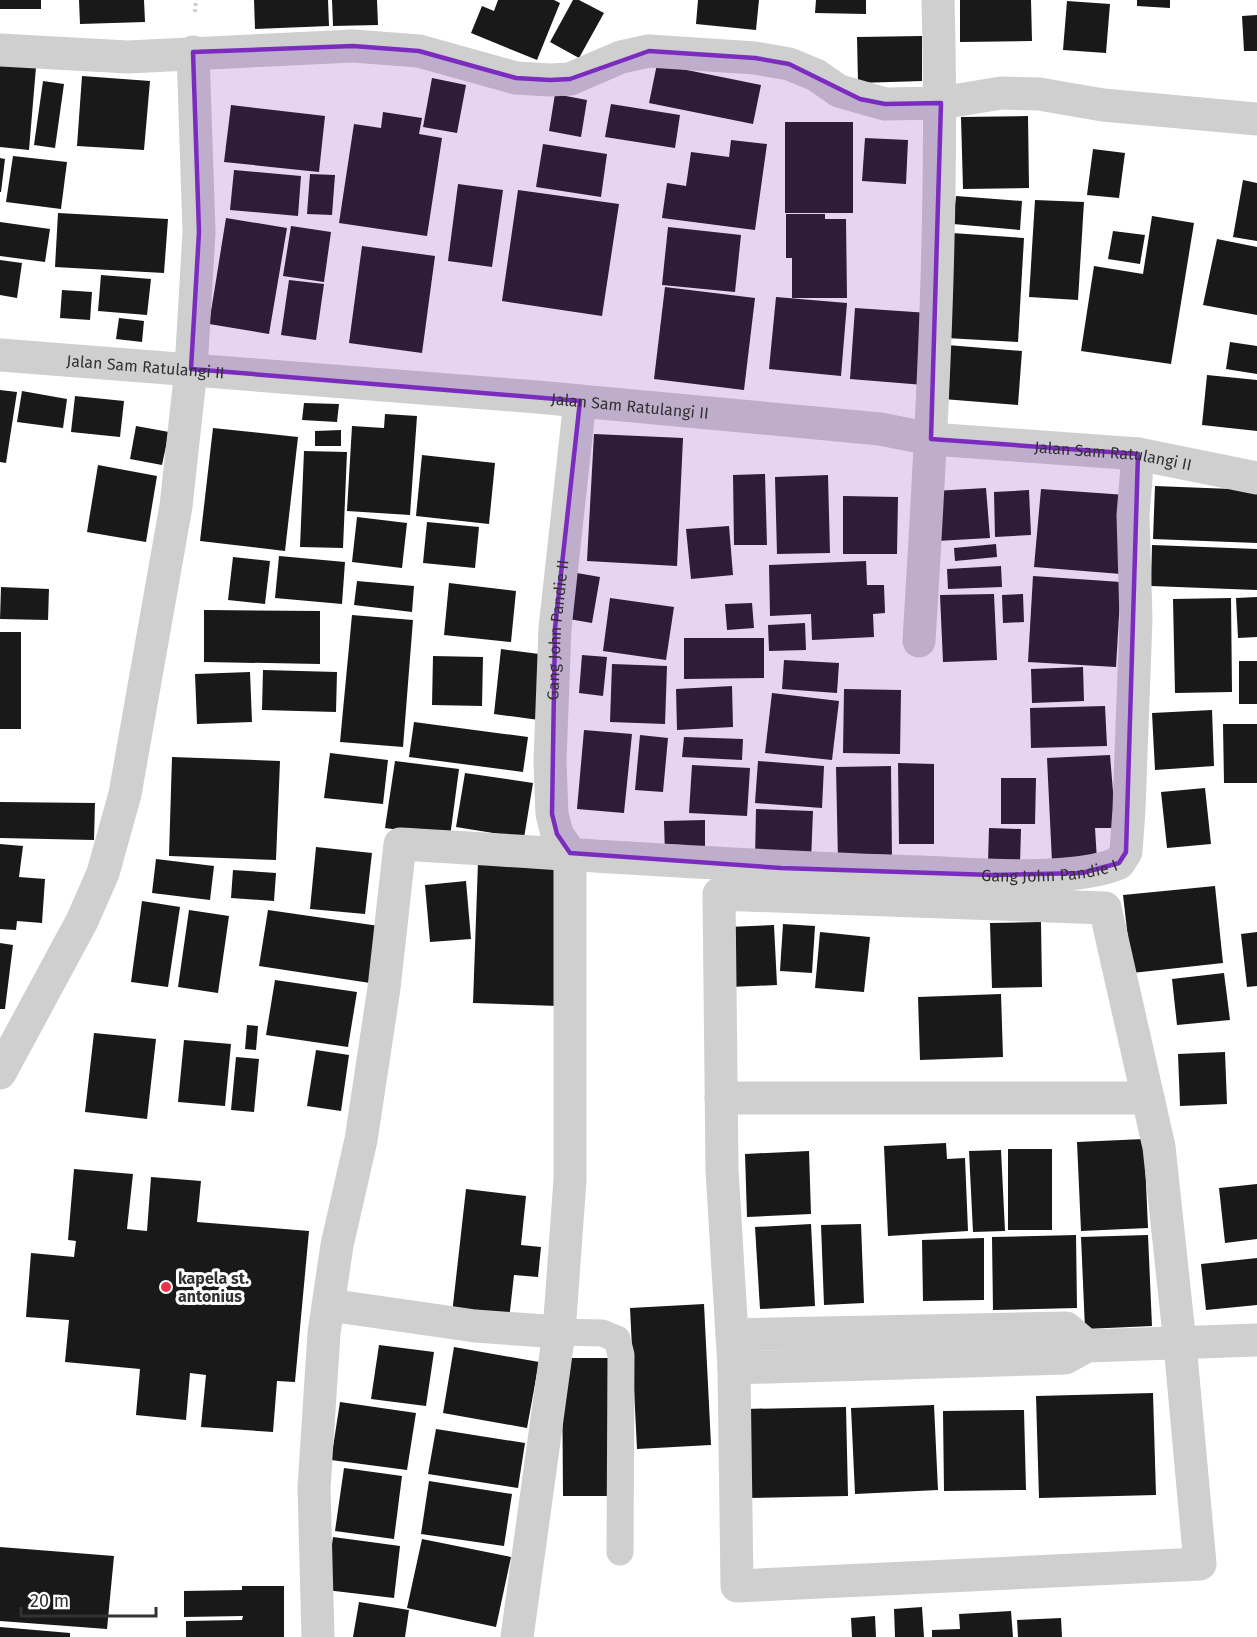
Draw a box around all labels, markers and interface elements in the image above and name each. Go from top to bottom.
street label: Jalan Sam Ratulangi II [66,351,225,383]
street label: Jalan Sam Ratulangi II [550,389,710,423]
street label: Jalan Sam Ratulangi II [1034,438,1193,475]
street label: Gang John Pandie II [543,559,572,701]
street label: Gang John Pandie I [981,856,1120,886]
place label: kapela st. antonius [178,1269,249,1306]
marker: kapela st. antonius [159,1280,173,1294]
scale bar [21,1580,156,1618]
text: 20 m [30,1590,69,1612]

